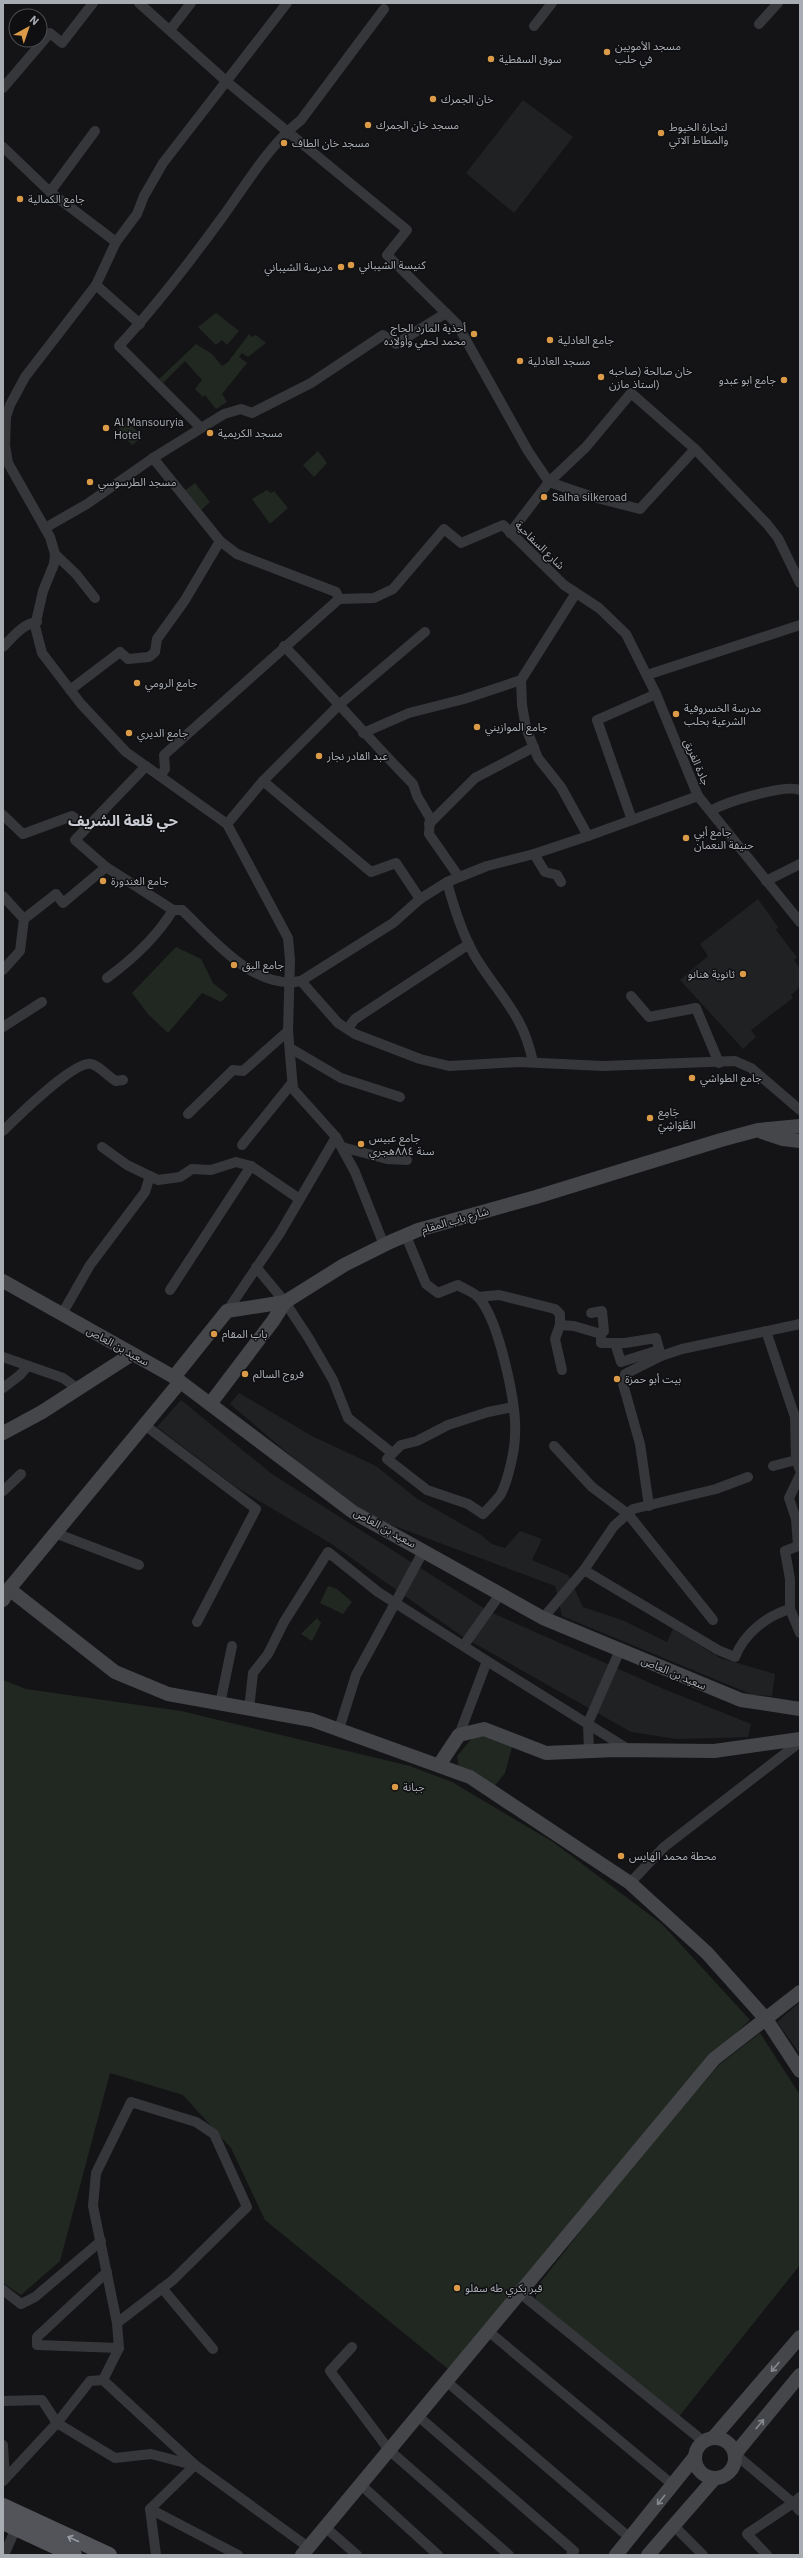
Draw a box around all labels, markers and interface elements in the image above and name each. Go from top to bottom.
north arrow [8,8,48,48]
text: N [27,12,42,28]
place label: مسجد الأمويين في حلب [615,39,681,69]
marker: مسجد الأمويين في حلب [602,47,612,57]
place label: سوق السقطية [499,52,562,66]
marker: سوق السقطية [486,54,496,64]
place label: خان الجمرك [441,92,494,106]
marker: خان الجمرك [428,94,438,104]
place label: مسجد خان الجمرك [376,118,459,132]
marker: مسجد خان الجمرك [363,120,373,130]
place label: لتجارة الخيوط والمطاط آلاتي [669,120,728,150]
marker: لتجارة الخيوط والمطاط آلاتي [656,128,666,138]
place label: مسجد خان الطاف [292,136,370,150]
marker: مسجد خان الطاف [279,138,289,148]
place label: جامع الكمالية [28,192,85,207]
marker: جامع الكمالية [15,194,25,204]
place label: كنيسة الشيباني [359,258,426,275]
place label: مدرسة الشيباني [264,260,333,277]
marker: كنيسة الشيباني [346,260,356,270]
marker: مدرسة الشيباني [336,262,346,272]
place label: أحذية المارد الحاج محمد لحفي وأولاده [384,321,466,351]
marker: أحذية المارد الحاج محمد لحفي وأولاده [469,329,479,339]
place label: جامع العادلية [558,333,614,348]
marker: جامع العادلية [545,335,555,345]
place label: مسجد العادلية [528,354,591,368]
marker: مسجد العادلية [515,356,525,366]
place label: خان صالحة (صاحبه استاذ مازن) [609,364,693,391]
marker: خان صالحة (صاحبه استاذ مازن) [596,372,606,382]
place label: جامع ابو عبدو [719,373,777,388]
marker: جامع ابو عبدو [779,375,789,385]
place label: Al Mansouryia Hotel [114,415,184,442]
marker: Al Mansouryia Hotel [101,423,111,433]
place label: مسجد الكريمية [218,426,283,440]
marker: مسجد الكريمية [205,428,215,438]
place label: مسجد الطرسوسي [98,475,177,492]
marker: مسجد الطرسوسي [85,477,95,487]
place label: Salha silkeroad [552,490,627,504]
marker: Salha silkeroad [539,492,549,502]
street label: شارع السفاحية [512,518,568,573]
place label: جامع الرومي [145,676,198,693]
marker: جامع الرومي [132,678,142,688]
place label: مدرسة الخسروفية الشرعية بحلب [684,701,762,728]
marker: مدرسة الخسروفية الشرعية بحلب [671,709,681,719]
place label: جامع الموازيني [485,720,548,737]
marker: جامع الموازيني [472,722,482,732]
place label: جامع الديري [137,726,189,743]
marker: جامع الديري [124,728,134,738]
street label: جادة الفريق [681,737,713,788]
place label: عبد القادر نجار [326,749,388,763]
marker: عبد القادر نجار [314,751,324,761]
district label: حي قلعة الشريف [68,811,179,832]
place label: جامع أبي حنيفة النعمان [694,825,754,852]
marker: جامع أبي حنيفة النعمان [681,833,691,843]
place label: جامع الغندورة [111,874,169,889]
marker: جامع الغندورة [98,876,108,886]
place label: جامع البق [242,958,285,973]
marker: جامع البق [229,960,239,970]
place label: ثانوية هنانو [688,967,735,981]
marker: ثانوية هنانو [738,969,748,979]
place label: جامع الطواشي [700,1071,762,1088]
marker: جامع الطواشي [687,1073,697,1083]
place label: جَامِع الطَّوَاشِيّ [658,1105,696,1135]
marker: جَامِع الطَّوَاشِيّ [645,1113,655,1123]
place label: جامع عبيس سنة ٨٨٤هجري [369,1131,435,1161]
marker: جامع عبيس سنة ٨٨٤هجري [356,1139,366,1149]
street label: شارع باب المقام [420,1204,491,1237]
street label: سعيد بن العاص [84,1323,152,1369]
place label: باب المقام [222,1327,268,1342]
marker: باب المقام [209,1329,219,1339]
place label: فروج السالم [253,1367,304,1383]
marker: فروج السالم [240,1369,250,1379]
place label: بيت أبو حمزة [625,1372,681,1386]
marker: بيت أبو حمزة [612,1374,622,1384]
street label: سعيد بن العاص [351,1505,419,1551]
street label: سعيد بن العاص [639,1653,709,1693]
place label: جبانة [403,1780,425,1794]
marker: جبانة [390,1782,400,1792]
place label: محطة محمد الهايس [629,1849,717,1863]
marker: محطة محمد الهايس [616,1851,626,1861]
place label: قبر بكري طه سفلو [465,2281,543,2298]
marker: قبر بكري طه سفلو [452,2283,462,2293]
one-way arrow [770,2362,780,2372]
one-way arrow [755,2419,764,2430]
one-way arrow [657,2494,666,2505]
one-way arrow [68,2535,80,2542]

